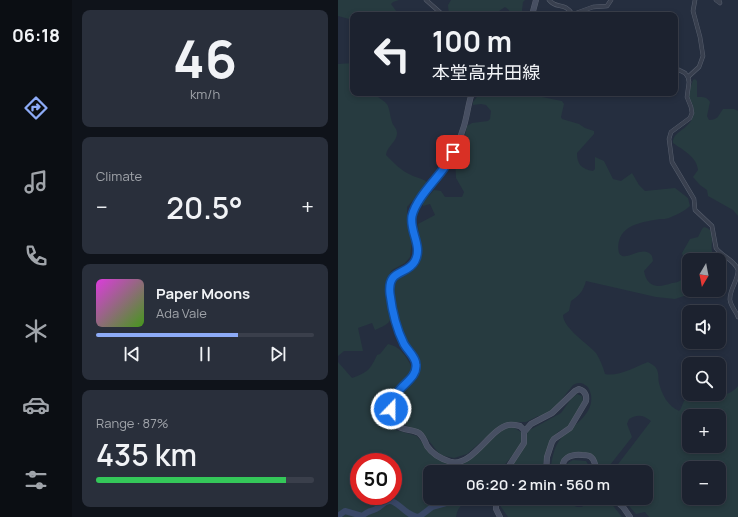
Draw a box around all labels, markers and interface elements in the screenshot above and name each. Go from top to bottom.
text: 100 m [432,22,512,60]
text: 06:18 [12,23,60,47]
text: 46 [173,23,237,94]
icon: left [366,28,418,80]
text: 本堂高井田線 [432,60,540,84]
text: km/h [190,85,220,103]
icon: directions [22,94,50,122]
pin [436,135,470,169]
icon: arrive [442,141,464,163]
text: Climate [96,167,142,185]
icon: music [22,168,50,196]
text: 20.5° [166,187,243,228]
text: − [96,192,108,222]
text: + [301,192,314,222]
icon: phone [22,242,50,270]
north arrow [682,253,726,297]
map controls [682,253,726,505]
text: Paper Moons [156,283,250,304]
text: Ada Vale [156,304,207,322]
button: sound [682,305,726,349]
icon: climate [22,317,50,345]
icon: previous [121,343,143,365]
icon: pause [194,343,216,365]
icon: next [267,343,289,365]
button: search [682,357,726,401]
position arrow [370,388,412,430]
icon: car [22,391,50,419]
button: + [682,409,726,453]
text: Range · 87% [96,414,168,432]
text: 435 km [96,434,197,475]
speed limit sign: 50 [350,453,402,505]
button: − [682,461,726,505]
icon: filters [22,466,50,494]
text: 06:20 · 2 min · 560 m [466,474,610,495]

